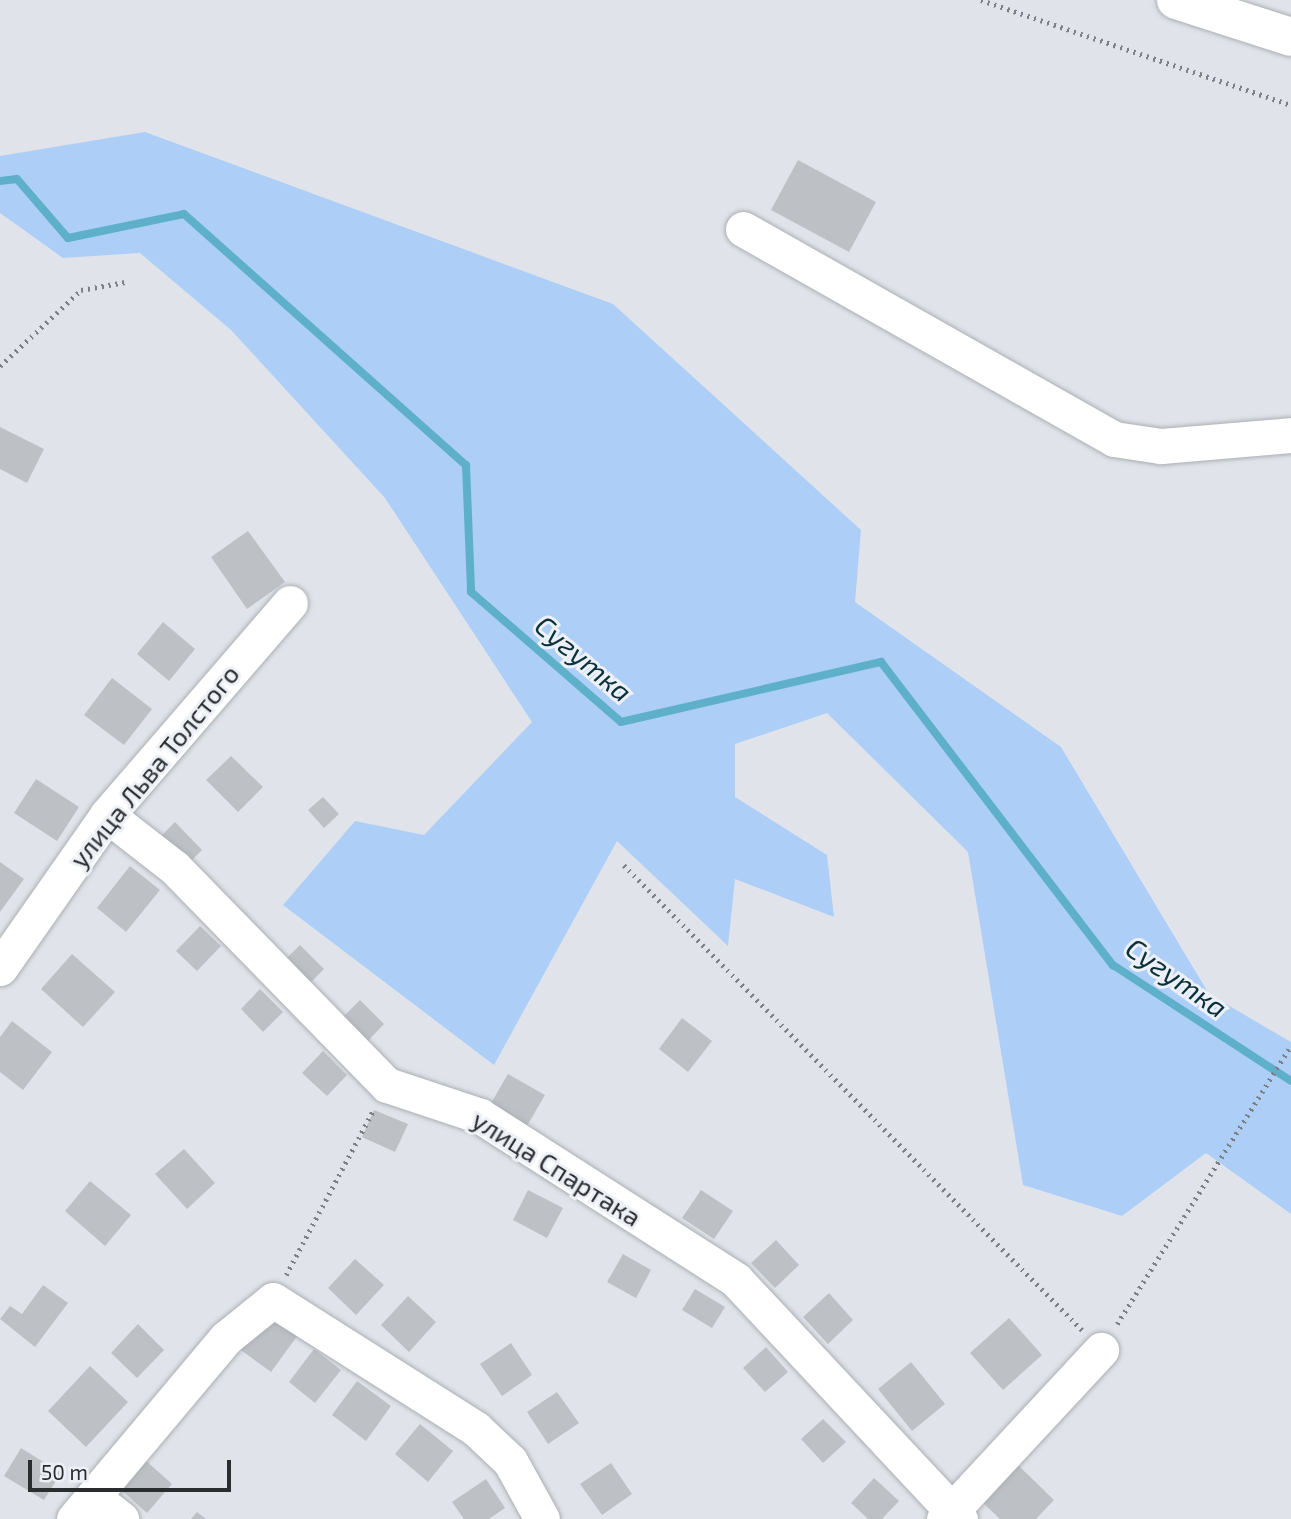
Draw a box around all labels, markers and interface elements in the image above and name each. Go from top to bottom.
water label: Сугутка [529,608,639,708]
street label: улица Льва Толстого [63,658,245,874]
water label: Сугутка [1120,930,1234,1024]
street label: улица Спартака [467,1104,647,1232]
scale bar [32,1446,234,1490]
text: 50 m [41,1459,88,1484]

